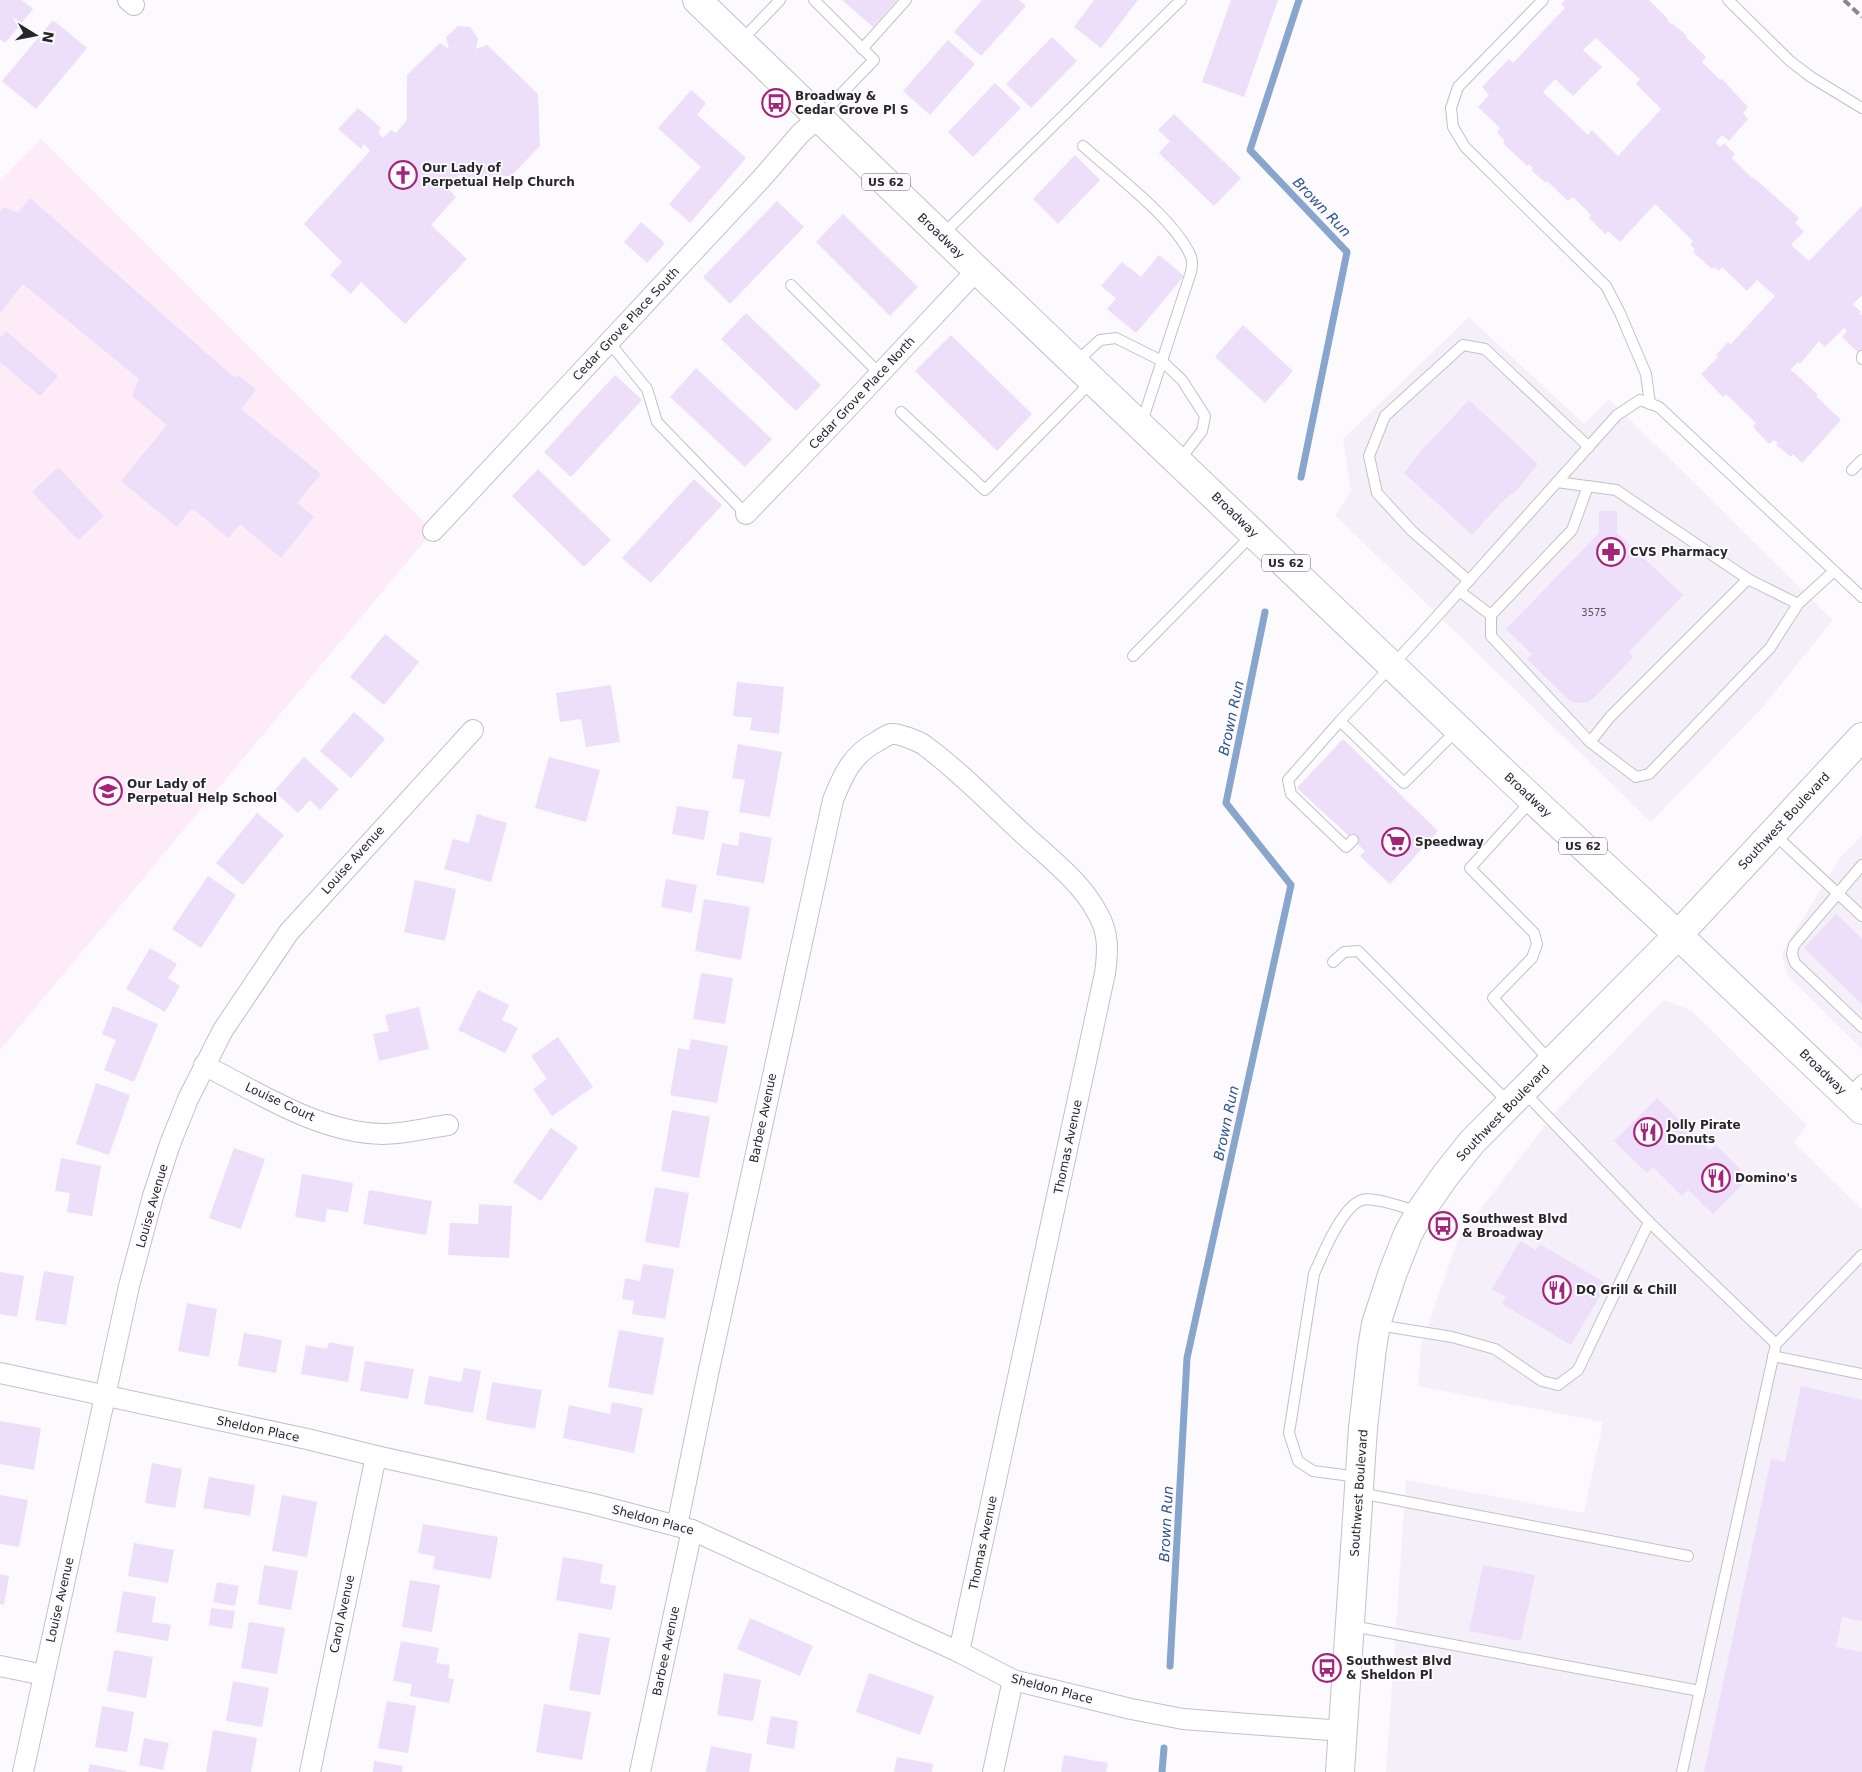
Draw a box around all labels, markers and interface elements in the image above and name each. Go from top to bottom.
north arrow [10,10,60,60]
text: N [39,30,57,44]
bus stop icon: Broadway & Cedar Grove Pl S [761,88,791,118]
place label: Broadway & Cedar Grove Pl S [795,89,909,117]
church icon: Our Lady of Perpetual Help Church [388,160,418,190]
place label: Our Lady of Perpetual Help Church [422,161,575,189]
road number: US 62 [862,173,910,190]
water label: Brown Run [1290,174,1354,240]
street label: Broadway [915,210,967,262]
street label: Cedar Grove Place South [570,264,682,384]
street label: Cedar Grove Place North [806,334,918,452]
street label: Broadway [1209,489,1261,541]
pharmacy icon: CVS Pharmacy [1596,537,1626,567]
place label: CVS Pharmacy [1630,545,1728,559]
road number: US 62 [1262,554,1310,572]
house number: 3575 [1581,607,1607,618]
water label: Brown Run [1215,679,1247,757]
street label: Broadway [1501,770,1555,820]
street label: Southwest Boulevard [1735,770,1833,872]
school or university icon: Our Lady of Perpetual Help School [93,776,123,806]
place label: Our Lady of Perpetual Help School [127,777,277,805]
street label: Louise Avenue [319,823,387,897]
supermarket icon: Speedway [1381,827,1411,857]
place label: Speedway [1415,835,1484,849]
road number: US 62 [1559,838,1607,854]
street label: Broadway [1797,1046,1849,1098]
street label: Southwest Boulevard [1454,1062,1552,1164]
street label: Barbee Avenue [747,1072,779,1164]
street label: Louise Court [243,1080,317,1124]
water label: Brown Run [1210,1084,1242,1162]
street label: Thomas Avenue [1051,1099,1085,1196]
restaurant icon: Jolly Pirate Donuts [1633,1117,1663,1147]
place label: Jolly Pirate Donuts [1666,1118,1741,1146]
street label: Louise Avenue [133,1162,171,1250]
restaurant icon: Domino's [1701,1163,1731,1193]
place label: Domino's [1735,1171,1797,1185]
bus stop icon: Southwest Blvd & Broadway [1428,1211,1458,1241]
place label: Southwest Blvd & Broadway [1462,1212,1568,1240]
restaurant icon: DQ Grill & Chill [1542,1275,1572,1305]
place label: DQ Grill & Chill [1576,1283,1677,1297]
street label: Sheldon Place [215,1413,301,1445]
street label: Southwest Boulevard [1348,1429,1370,1557]
water label: Brown Run [1156,1486,1176,1562]
street label: Thomas Avenue [966,1495,1000,1592]
street label: Sheldon Place [611,1502,695,1538]
street label: Louise Avenue [43,1556,77,1644]
street label: Carol Avenue [327,1574,357,1654]
street label: Barbee Avenue [650,1605,682,1697]
bus stop icon: Southwest Blvd & Sheldon Pl [1312,1653,1342,1683]
place label: Southwest Blvd & Sheldon Pl [1346,1654,1452,1682]
street label: Sheldon Place [1010,1671,1094,1707]

